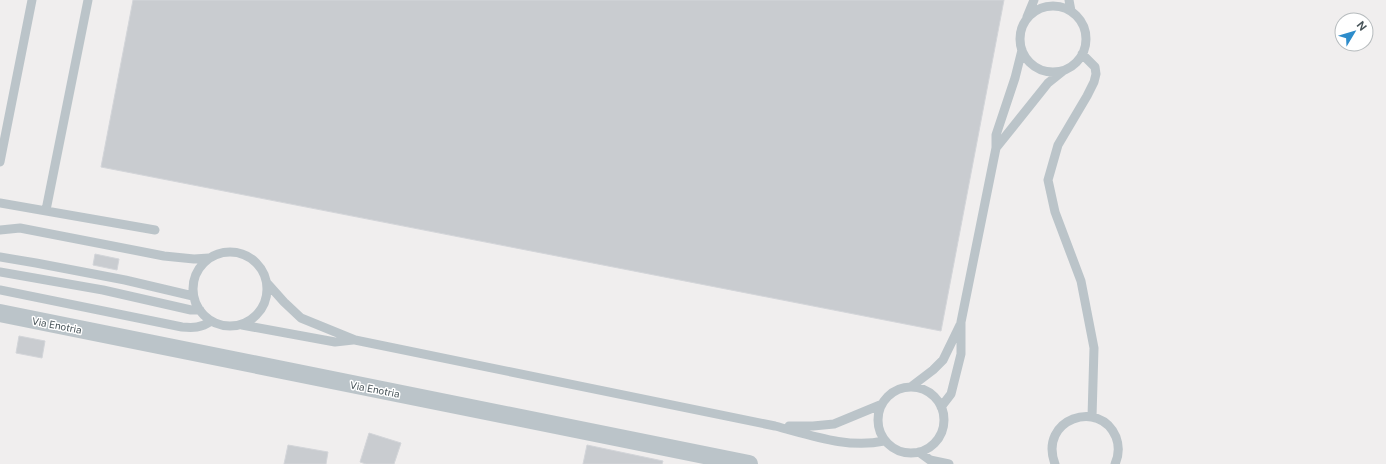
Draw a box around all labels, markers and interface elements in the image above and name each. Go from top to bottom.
north arrow [1334,12,1374,52]
text: N [1355,19,1369,33]
street label: Via Enotria [31,314,83,336]
street label: Via Enotria [349,378,401,400]

